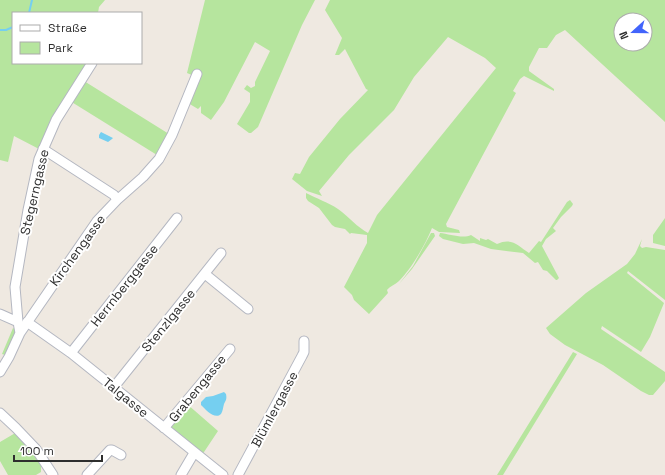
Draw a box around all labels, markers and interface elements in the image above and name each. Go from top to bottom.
legend [12,12,142,64]
north arrow [613,12,653,52]
text: Straße [48,20,87,36]
text: N [616,30,632,42]
text: Park [48,40,73,56]
street label: Stegerngasse [16,148,53,237]
street label: Kirchengasse [46,211,109,289]
street label: Herrnberggasse [87,241,162,330]
street label: Stenzlgasse [138,285,199,355]
street label: Grabengasse [165,351,230,426]
street label: Blümlergasse [247,368,302,450]
street label: Talgasse [99,374,152,421]
scale bar [14,437,102,463]
text: 100 m [20,443,54,459]

